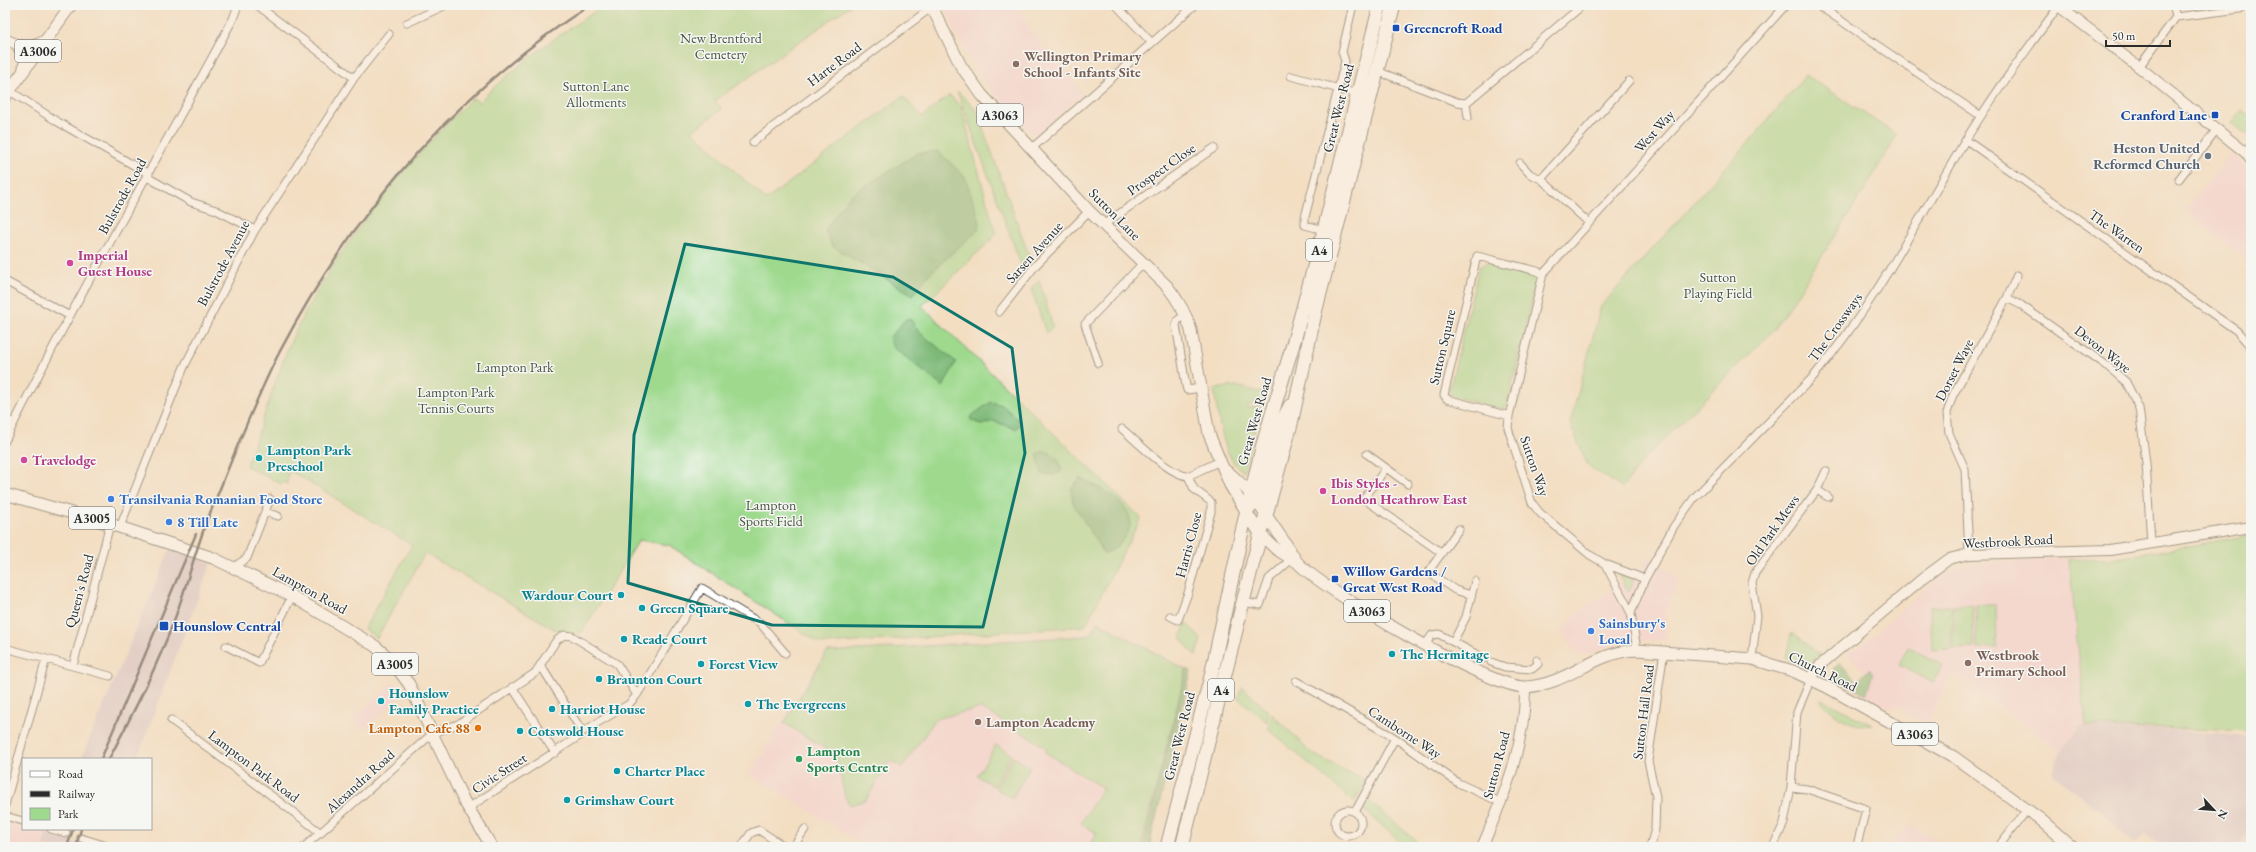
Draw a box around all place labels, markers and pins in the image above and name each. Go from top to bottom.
place label: Greencroft Road [1404,19,1503,37]
marker: Greencroft Road [1391,23,1401,33]
place label: Wellington Primary School - Infants Site [1024,47,1142,81]
marker: Wellington Primary School - Infants Site [1011,59,1021,69]
place label: Cranford Lane [2121,106,2207,124]
marker: Cranford Lane [2210,110,2220,120]
place label: Heston United Reformed Church [2093,139,2200,173]
marker: Heston United Reformed Church [2203,151,2213,161]
place label: Imperial Guest House [78,246,152,280]
marker: Imperial Guest House [65,258,75,268]
place label: Lampton Park Preschool [267,441,352,475]
place label: Travelodge [32,451,96,469]
marker: Lampton Park Preschool [254,453,264,463]
marker: Travelodge [19,455,29,465]
place label: Ibis Styles - London Heathrow East [1331,474,1468,508]
marker: Ibis Styles - London Heathrow East [1318,486,1328,496]
place label: Transilvania Romanian Food Store [119,490,322,508]
marker: Transilvania Romanian Food Store [106,494,116,504]
place label: 8 Till Late [177,513,238,531]
marker: 8 Till Late [164,517,174,527]
place label: Willow Gardens / Great West Road [1343,562,1447,596]
marker: Willow Gardens / Great West Road [1330,574,1340,584]
place label: Wardour Court [521,586,614,604]
marker: Wardour Court [616,590,626,600]
place label: Green Square [650,599,728,617]
marker: Green Square [637,603,647,613]
place label: Sainsbury's Local [1599,614,1665,648]
place label: Hounslow Central [173,617,281,635]
marker: Hounslow Central [158,620,170,632]
marker: Sainsbury's Local [1586,626,1596,636]
place label: Reade Court [632,630,708,648]
marker: Reade Court [619,634,629,644]
place label: The Hermitage [1400,645,1489,663]
place label: Westbrook Primary School [1976,646,2066,680]
marker: The Hermitage [1387,649,1397,659]
place label: Forest View [709,655,779,673]
marker: Westbrook Primary School [1963,658,1973,668]
marker: Forest View [696,659,706,669]
place label: Braunton Court [607,670,703,688]
marker: Braunton Court [594,674,604,684]
place label: Hounslow Family Practice [389,684,479,718]
place label: The Evergreens [756,695,846,713]
marker: Hounslow Family Practice [376,696,386,706]
marker: The Evergreens [743,699,753,709]
place label: Harriot House [560,700,646,718]
marker: Harriot House [547,704,557,714]
place label: Lampton Academy [986,713,1096,731]
marker: Lampton Academy [973,717,983,727]
place label: Lampton Cafe 88 [369,719,470,737]
place label: Cotswold House [528,722,624,740]
marker: Lampton Cafe 88 [473,723,483,733]
marker: Cotswold House [515,726,525,736]
place label: Lampton Sports Centre [807,742,888,776]
marker: Lampton Sports Centre [794,754,804,764]
place label: Charter Place [625,762,705,780]
marker: Charter Place [612,766,622,776]
place label: Grimshaw Court [575,791,675,809]
marker: Grimshaw Court [562,795,572,805]

